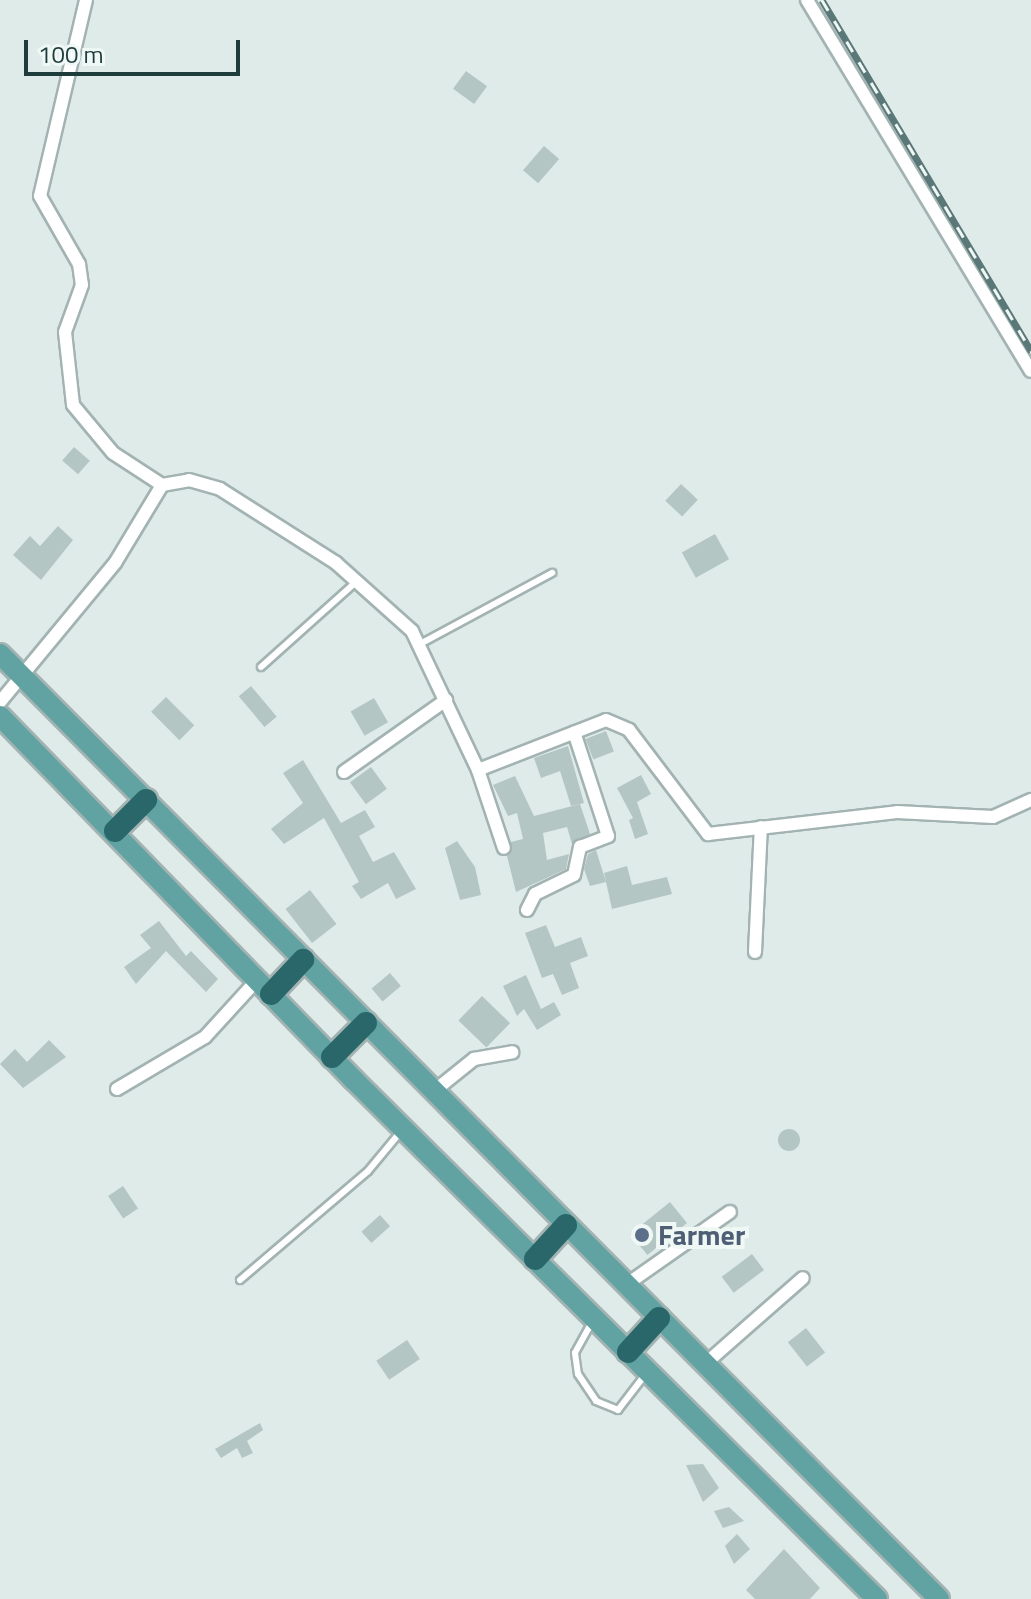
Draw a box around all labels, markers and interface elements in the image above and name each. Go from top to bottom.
scale bar [28,24,244,74]
text: 100 m [38,36,104,72]
place label: Farmer [658,1218,745,1252]
marker: Farmer [633,1226,651,1244]

